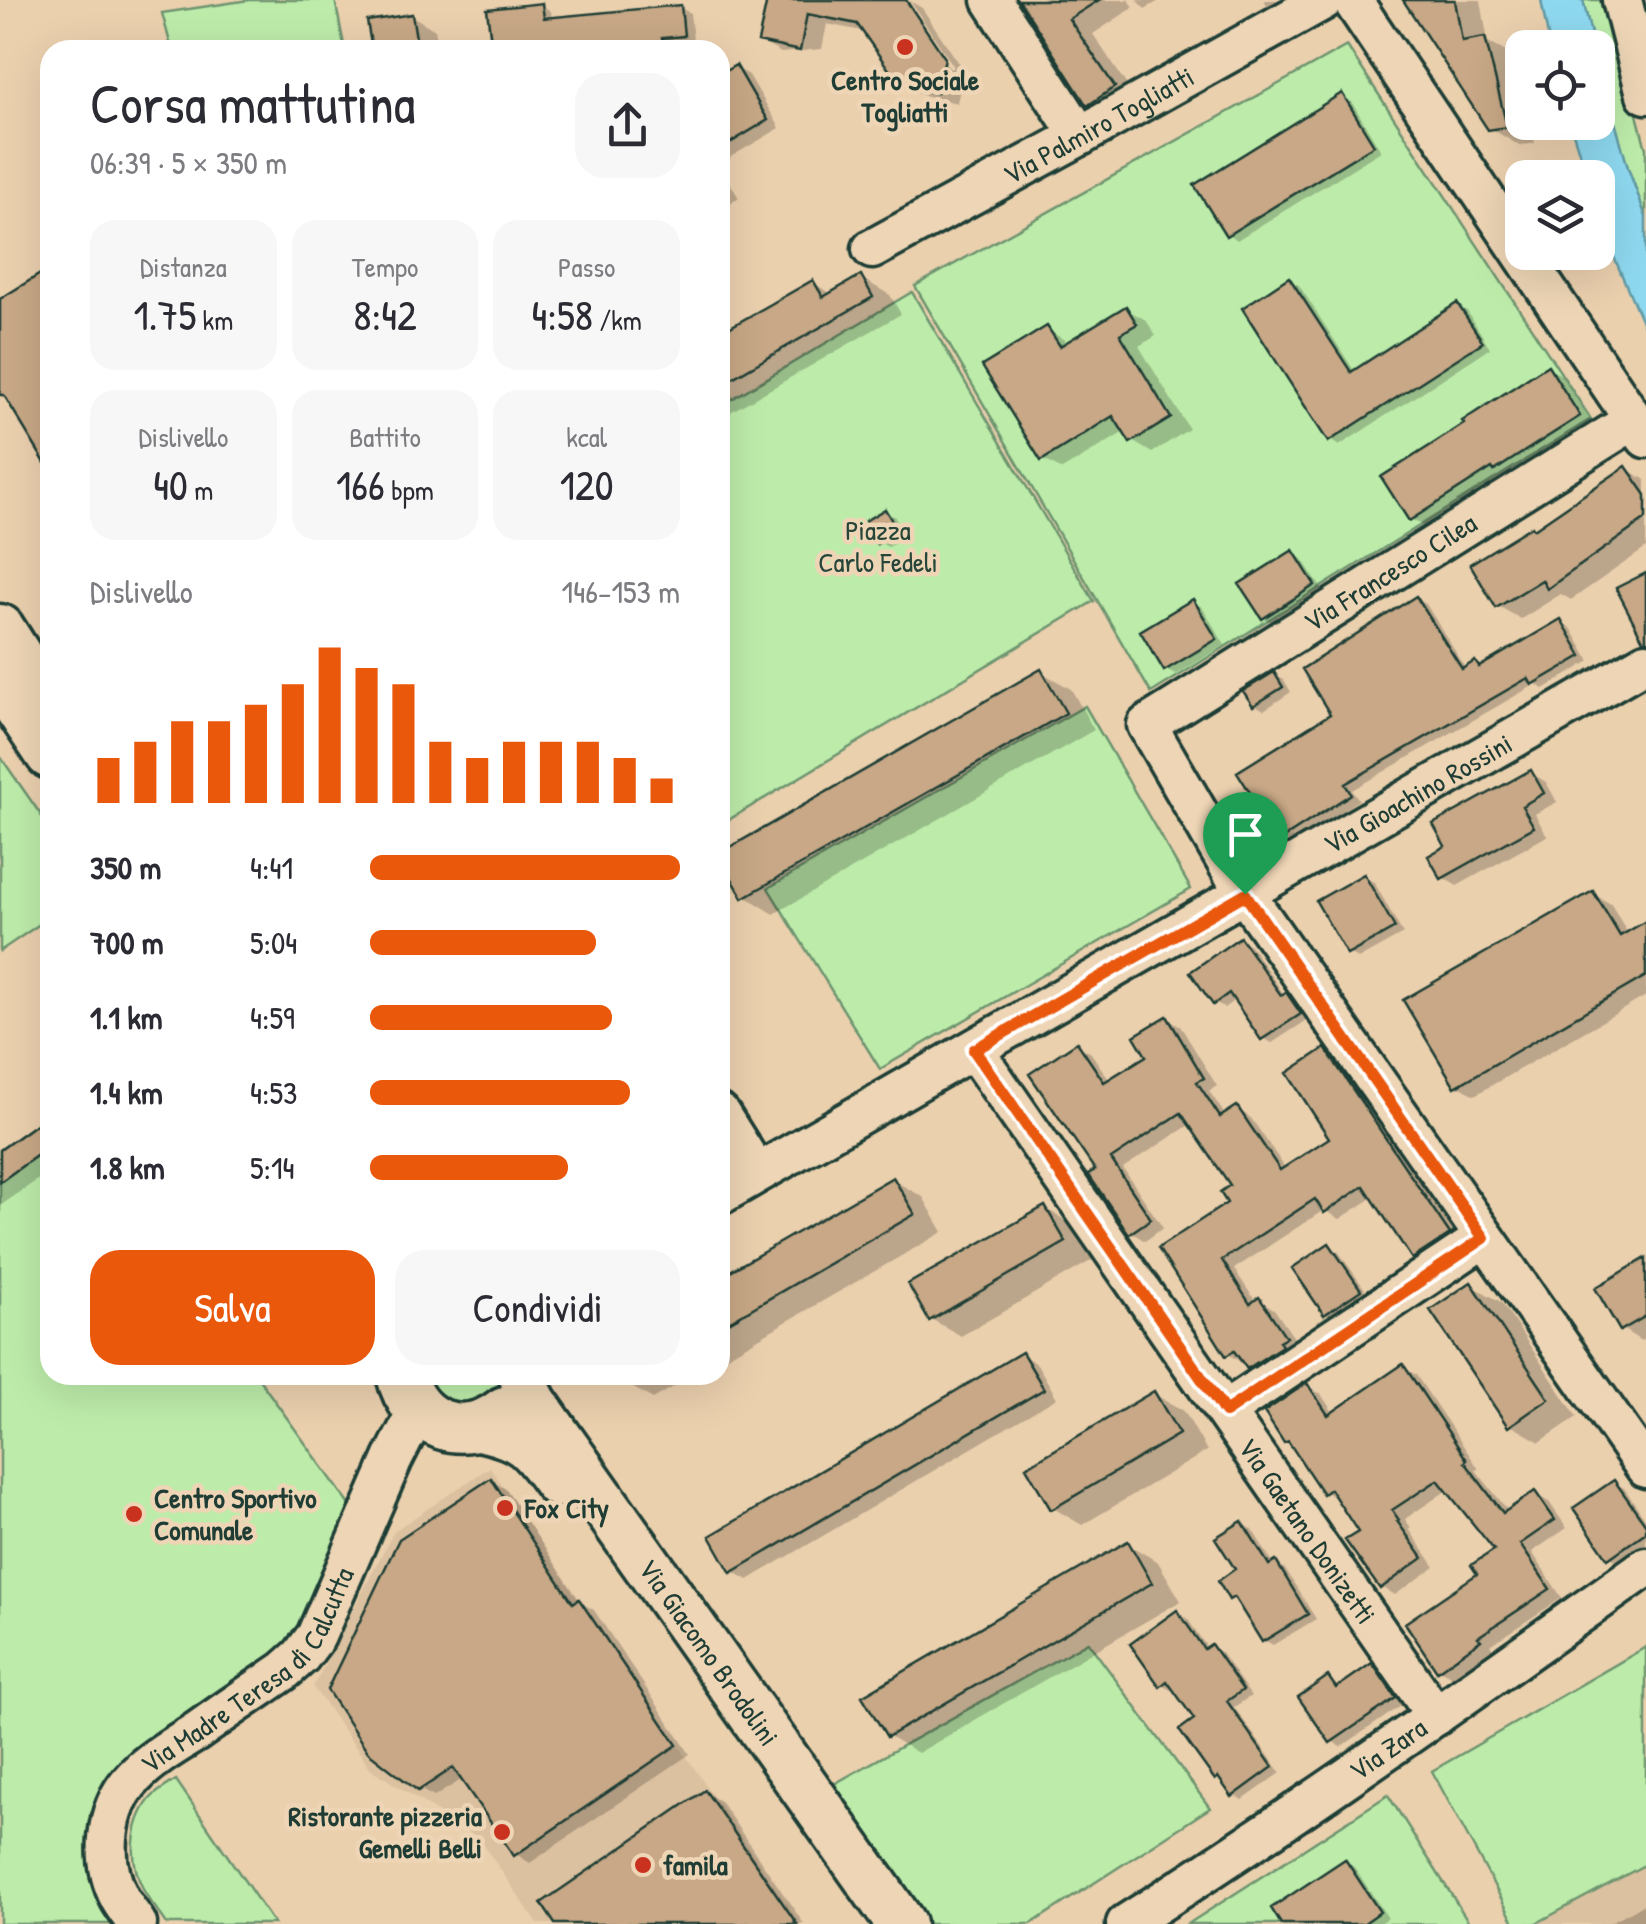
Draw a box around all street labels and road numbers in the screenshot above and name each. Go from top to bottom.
street label: Via Palmiro Togliatti [996,57,1201,193]
street label: Via Francesco Cilea [1296,504,1484,640]
street label: Via Gioachino Rossini [1317,724,1519,863]
street label: Via Gaetano Donizetti [1230,1430,1385,1631]
street label: Via Giacomo Brodolini [630,1551,788,1753]
street label: Via Madre Teresa di Calcutta [132,1561,363,1782]
street label: Via Zara [1342,1709,1434,1789]

